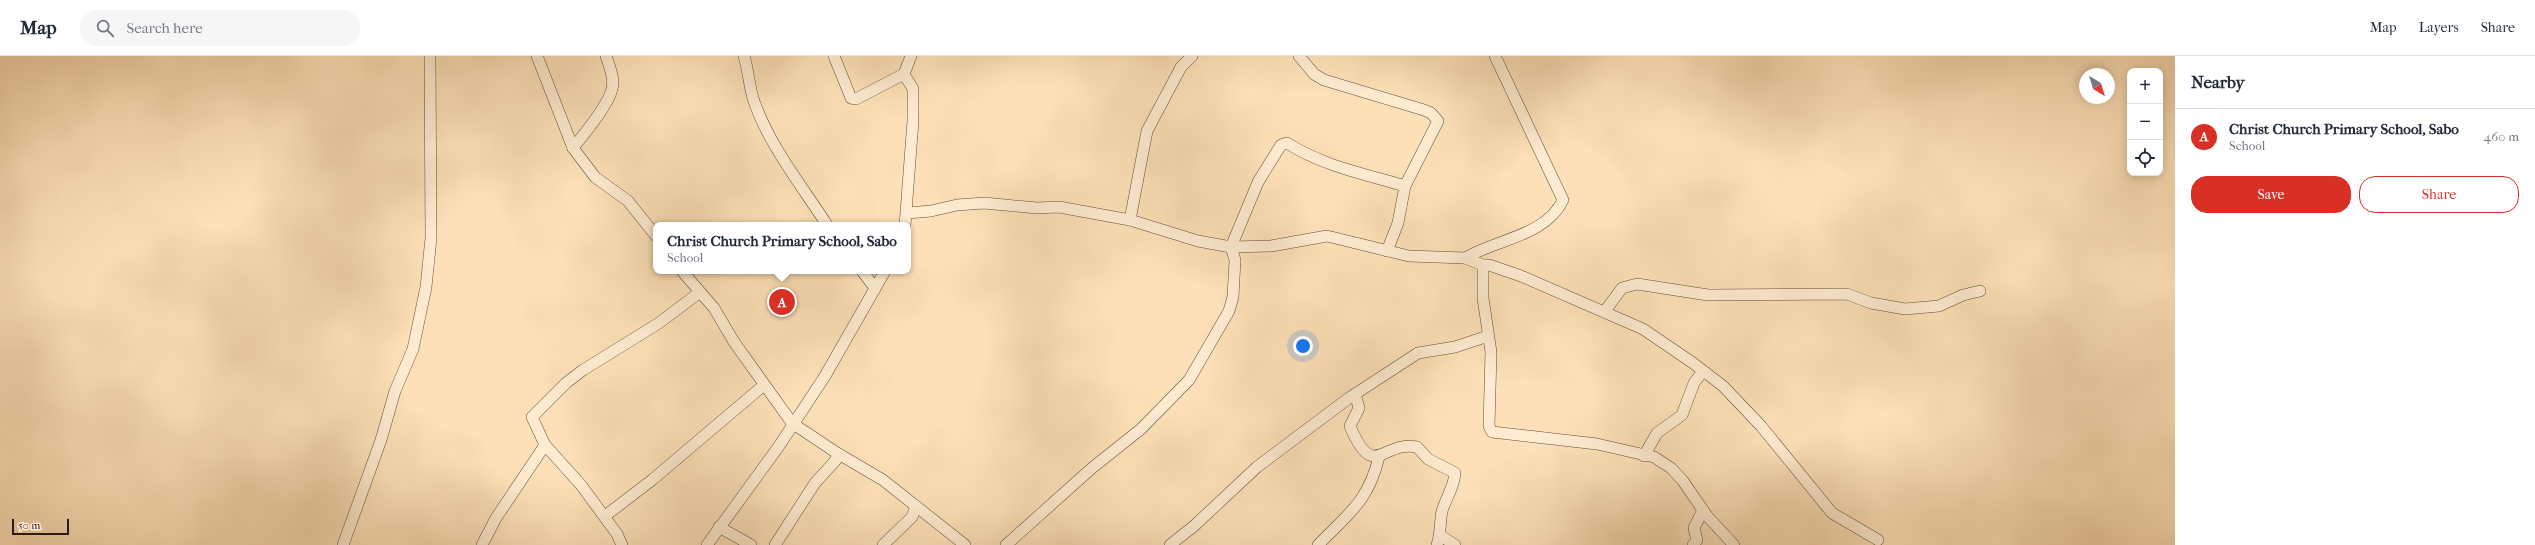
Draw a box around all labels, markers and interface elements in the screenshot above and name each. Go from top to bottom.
search box [80,10,360,46]
text: Map [20,17,56,39]
icon: search [94,17,116,39]
text: Search here [126,19,203,37]
text: Map [2370,19,2397,36]
text: Layers [2419,19,2459,36]
text: Share [2481,19,2515,36]
north arrow [2079,68,2115,104]
map controls [2127,68,2163,176]
button: + [2127,68,2163,104]
text: Nearby [2191,72,2245,92]
button: − [2127,104,2163,140]
text: Christ Church Primary School, Sabo [2229,120,2459,138]
text: A [2200,129,2208,144]
text: 460 m [2484,129,2519,144]
text: School [2229,138,2265,153]
button: locate [2127,140,2163,176]
button: Save [2191,176,2351,213]
button: Share [2359,176,2519,213]
popup [653,222,911,274]
text: Christ Church Primary School, Sabo [667,232,897,250]
text: School [667,250,703,265]
pin: A [769,287,795,317]
your location [1293,336,1313,356]
scale bar [12,517,69,536]
text: 50 m [18,519,40,532]

